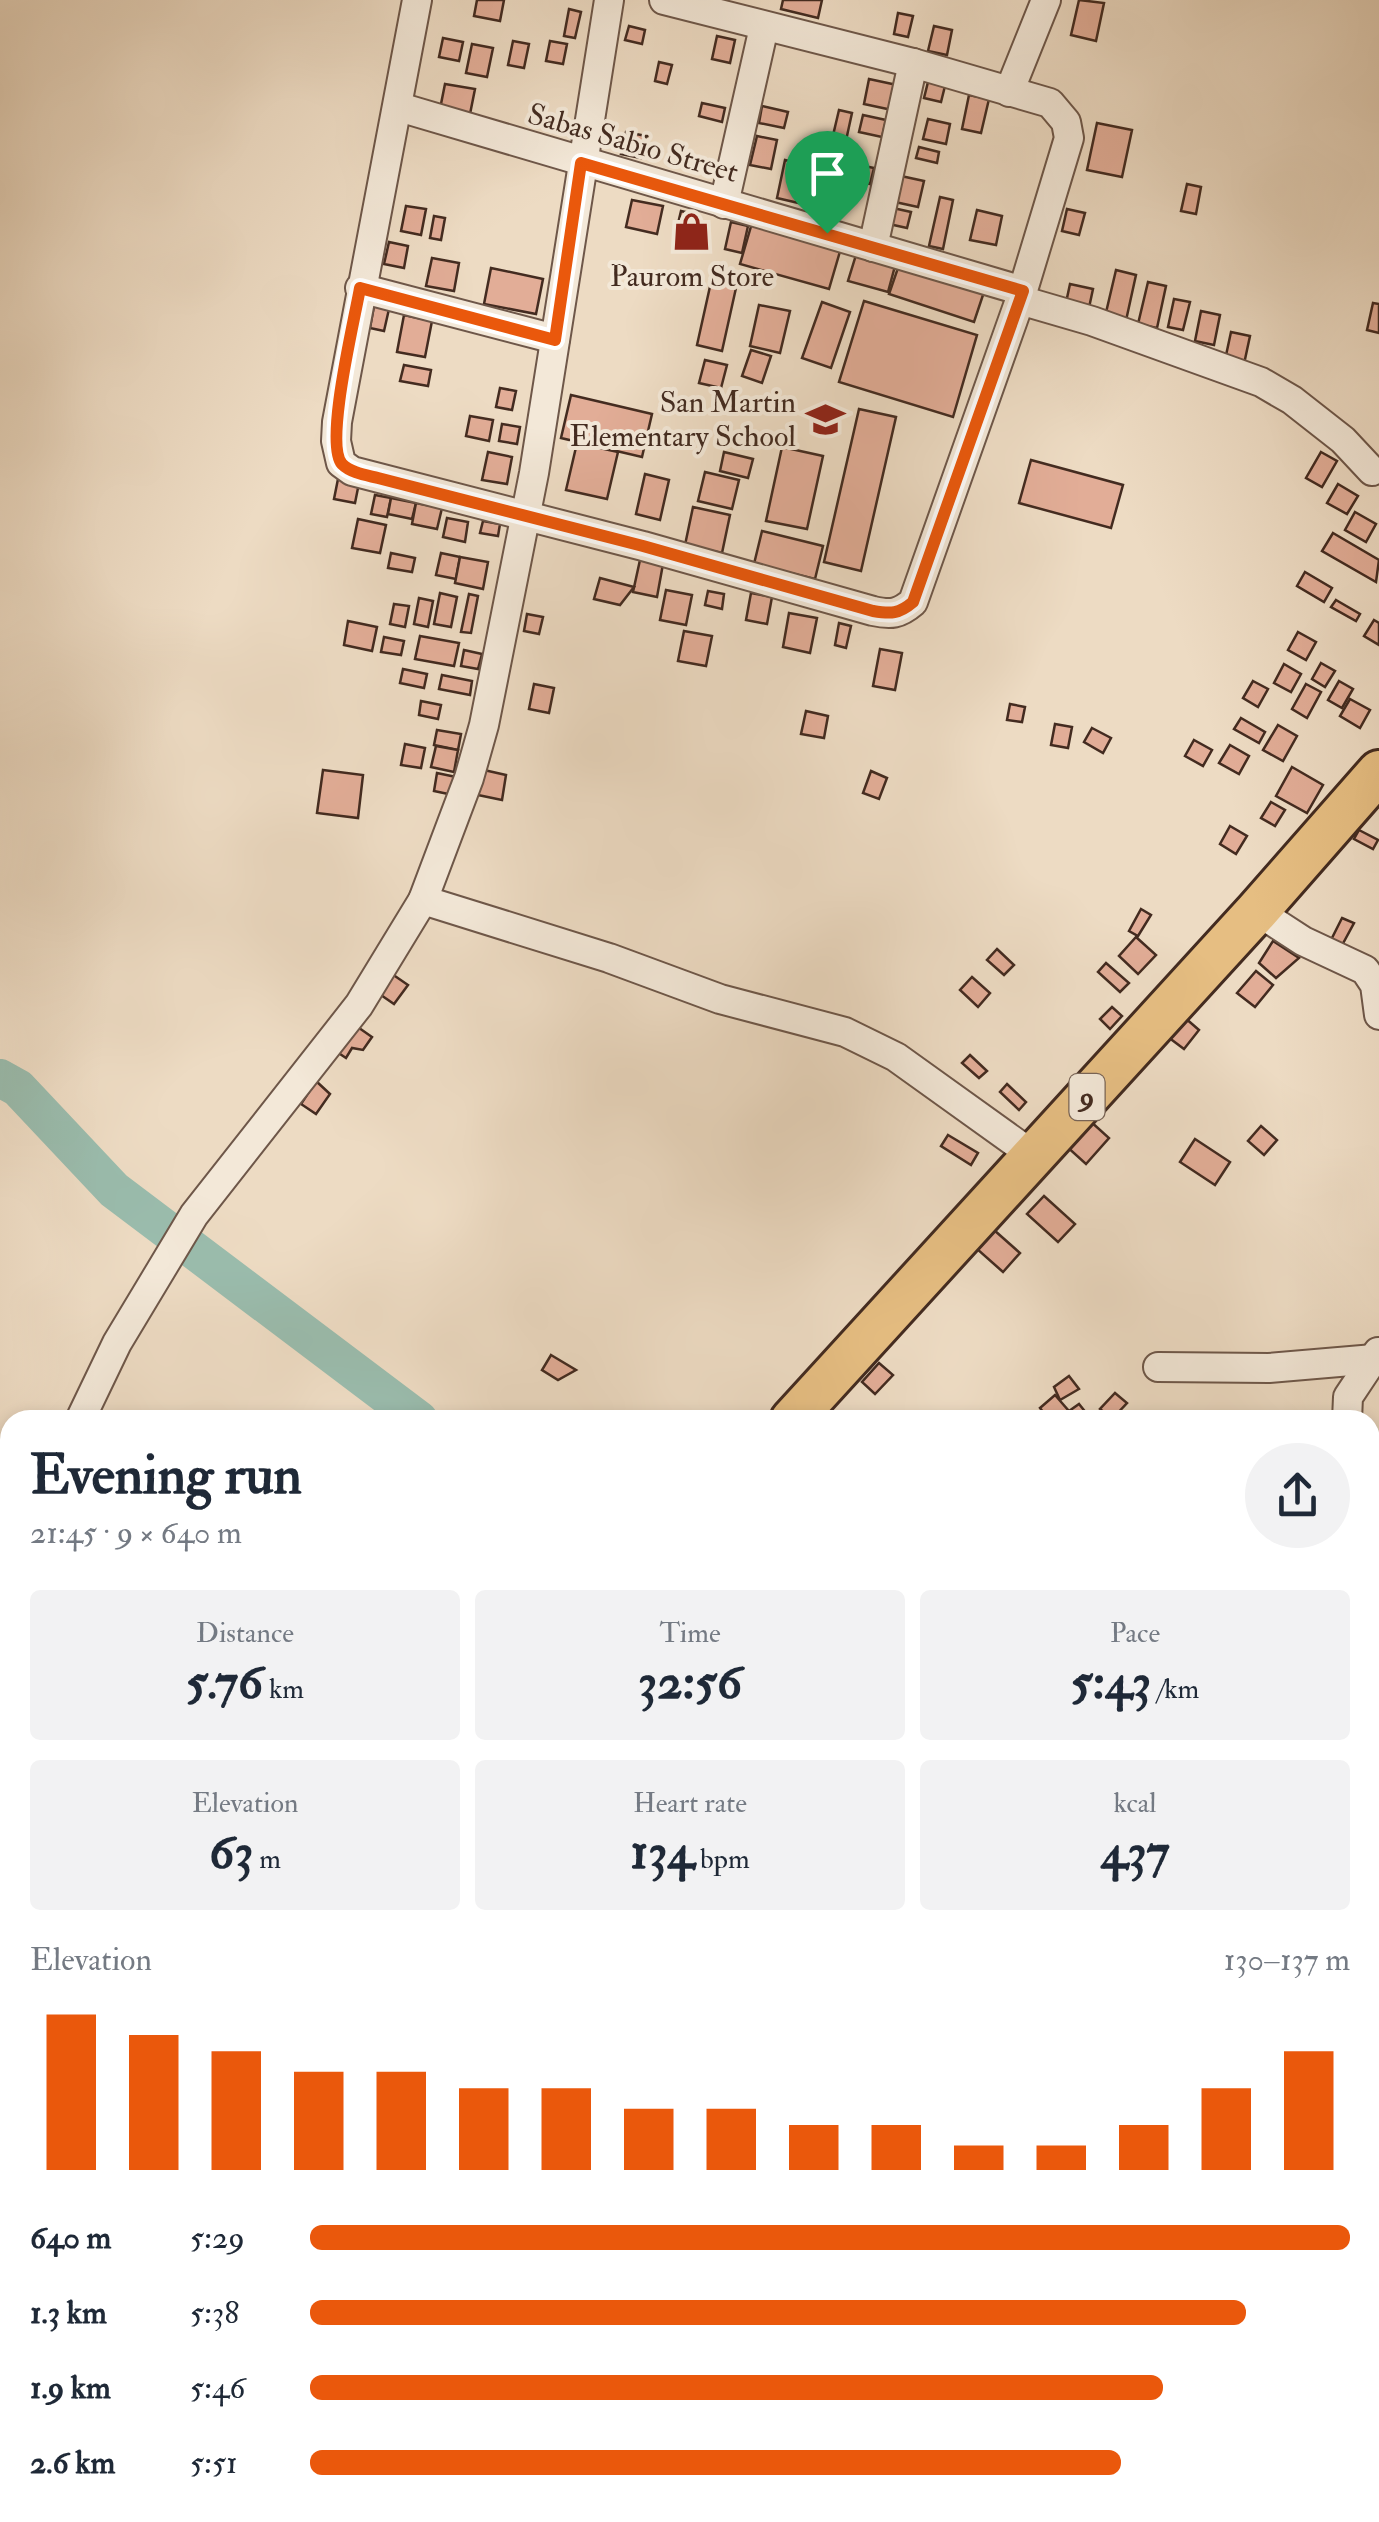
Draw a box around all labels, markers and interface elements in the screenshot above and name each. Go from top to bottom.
street label: Sabas Sabio Street [524,95,743,191]
pin [785,131,870,234]
icon: arrive [800,146,855,201]
shop icon: Paurom Store [671,211,713,253]
place label: Paurom Store [610,258,774,295]
place label: San Martin Elementary School [570,384,796,455]
school or university icon: San Martin Elementary School [805,398,847,440]
road number: 9 [1070,1074,1104,1120]
text: Evening run [30,1441,302,1510]
button: share [1245,1443,1350,1548]
text: 21:45 · 9 × 640 m [30,1513,242,1553]
text: Distance [196,1616,294,1651]
text: Time [659,1616,721,1651]
text: Pace [1110,1616,1160,1651]
text: 5.76 [186,1651,263,1714]
text: 32:56 [638,1651,742,1714]
text: 5:43 [1071,1651,1151,1714]
text: km [263,1672,304,1707]
text: /km [1151,1672,1199,1707]
text: Elevation [192,1786,298,1821]
text: Heart rate [633,1786,747,1821]
text: kcal [1114,1786,1156,1821]
text: 63 [209,1821,253,1884]
text: 134 [630,1821,694,1884]
text: 437 [1100,1821,1170,1884]
text: m [253,1842,281,1877]
text: bpm [694,1842,750,1877]
text: Elevation [30,1940,152,1980]
text: 130–137 m [1224,1940,1350,1980]
text: 640 m [30,2218,111,2258]
text: 5:29 [190,2218,245,2258]
text: 1.3 km [30,2293,107,2333]
text: 5:38 [190,2293,239,2333]
text: 1.9 km [30,2368,111,2408]
text: 5:46 [190,2368,245,2408]
text: 2.6 km [30,2443,115,2483]
text: 5:51 [190,2443,237,2483]

